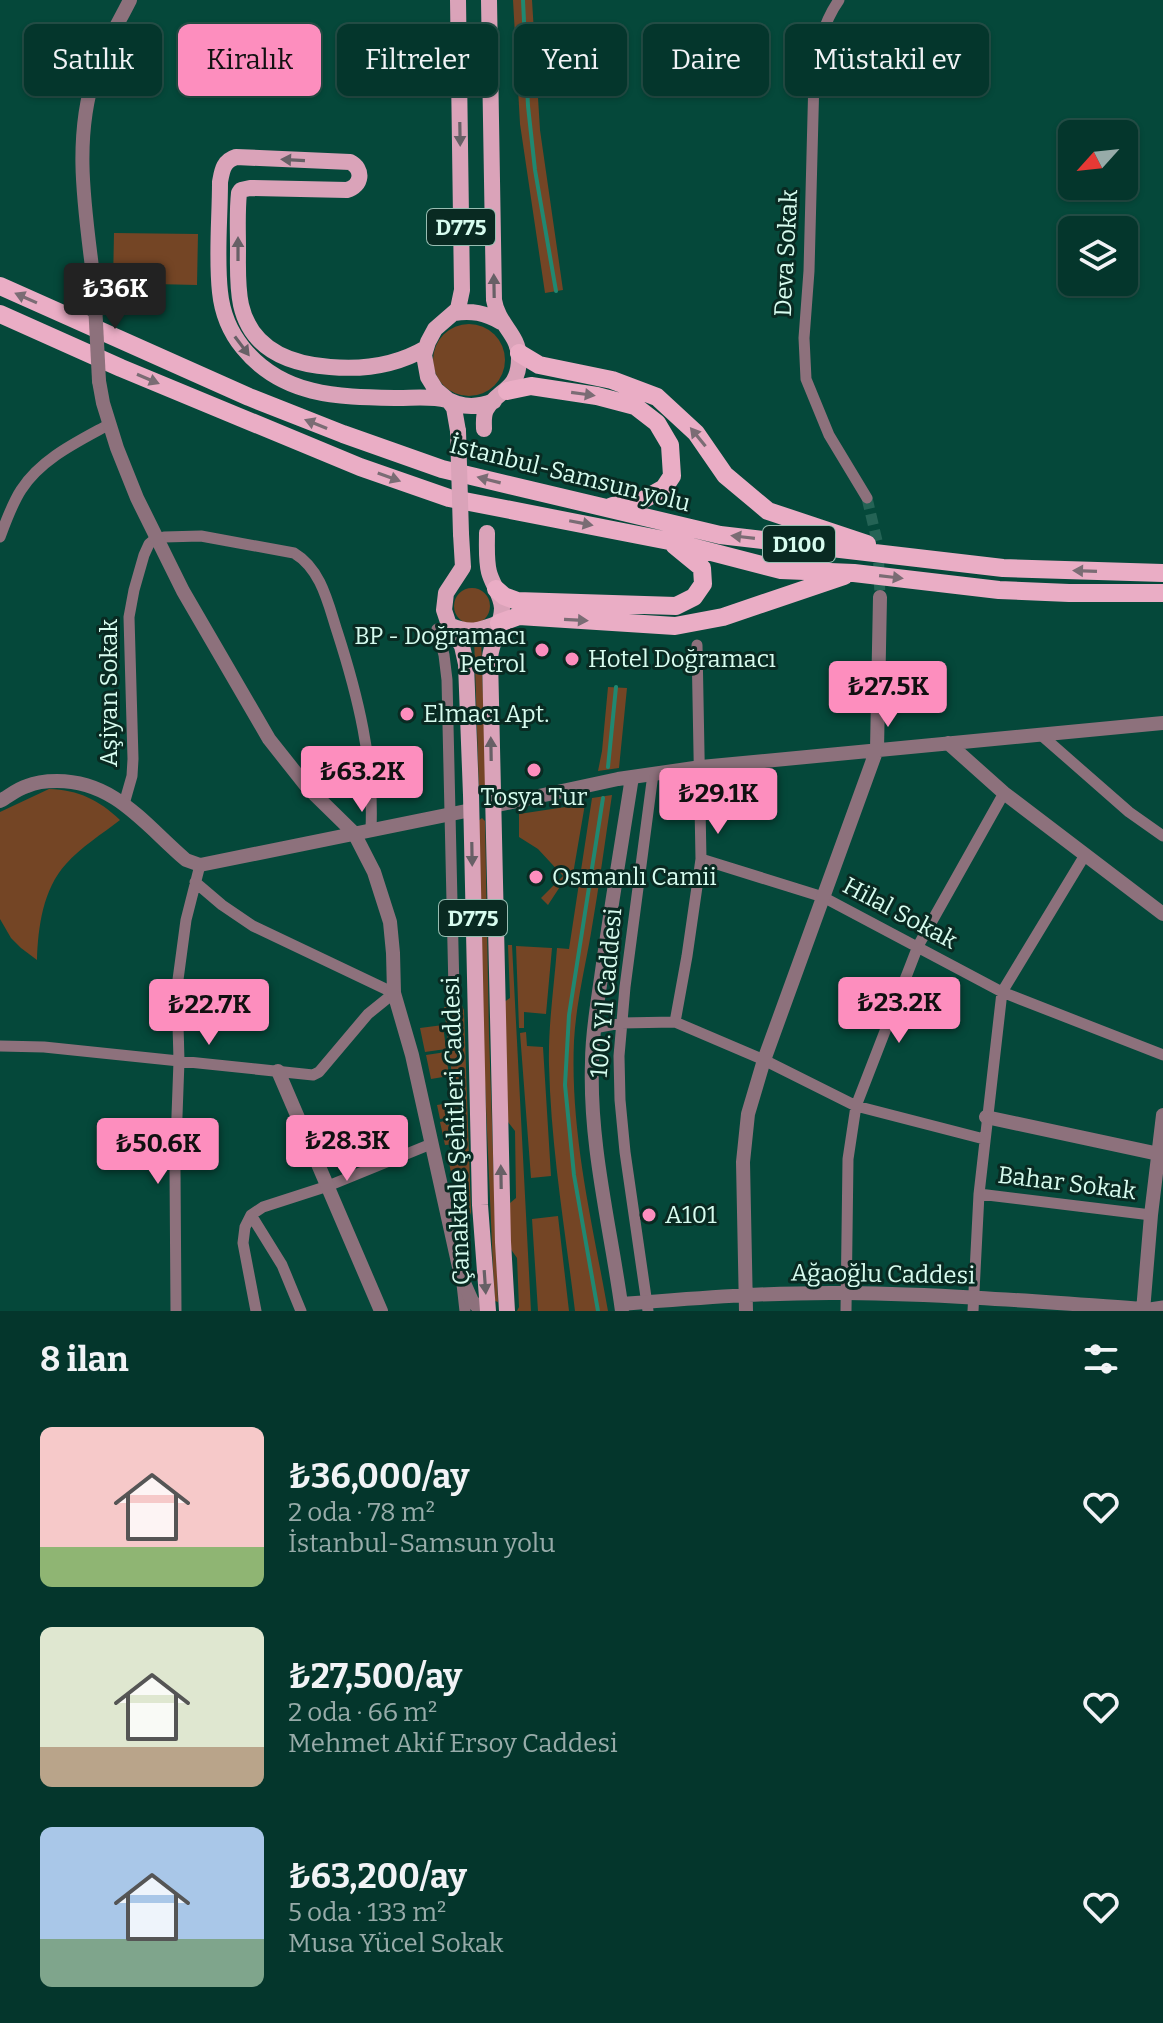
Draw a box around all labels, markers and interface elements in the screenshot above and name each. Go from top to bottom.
chip: Satılık [24,24,162,96]
chip: Kiralık [178,24,321,96]
chip: Filtreler [337,24,498,96]
chip: Yeni [514,24,627,96]
chip: Daire [643,24,769,96]
chip: Müstakil ev [785,24,989,96]
north arrow [1058,120,1138,200]
map controls [1058,120,1138,296]
one-way arrow [454,122,466,147]
one-way arrow [280,153,305,166]
street label: Deva Sokak [769,188,803,317]
road number: D775 [427,209,495,245]
button: layers [1058,216,1138,296]
one-way arrow [232,236,244,261]
pin: ₺36K [68,263,162,331]
text: ₺36K [82,273,148,304]
one-way arrow [487,273,500,298]
one-way arrow [14,291,38,305]
one-way arrow [234,336,250,357]
one-way arrow [136,373,160,386]
one-way arrow [571,388,596,401]
one-way arrow [304,417,328,430]
one-way arrow [690,427,706,447]
street label: İstanbul-Samsun yolu [447,431,693,517]
one-way arrow [377,472,401,484]
one-way arrow [477,474,502,486]
one-way arrow [569,518,594,530]
road number: D100 [763,526,835,562]
one-way arrow [730,531,755,544]
one-way arrow [1072,565,1097,578]
one-way arrow [879,571,904,584]
one-way arrow [564,614,589,627]
street label: Aşiyan Sokak [95,619,123,767]
place label: BP - Doğramacı Petrol [354,622,526,678]
marker: BP - Doğramacı Petrol [533,641,551,659]
place label: Hotel Doğramacı [588,645,776,673]
marker: Hotel Doğramacı [563,650,581,668]
pin: ₺27.5K [823,661,953,729]
text: ₺27.5K [847,671,929,702]
place label: Elmacı Apt. [423,700,549,728]
marker: Elmacı Apt. [398,705,416,723]
one-way arrow [485,736,498,761]
pin: ₺63.2K [297,746,427,814]
text: ₺63.2K [319,756,405,787]
marker: Tosya Tur [525,761,543,779]
pin: ₺29.1K [653,768,783,836]
text: ₺29.1K [677,778,759,809]
place label: Tosya Tur [481,783,588,811]
one-way arrow [466,842,478,867]
place label: Osmanlı Camii [552,863,717,891]
marker: Osmanlı Camii [527,868,545,886]
street label: Hilal Sokak [838,871,962,955]
road number: D775 [439,900,507,936]
street label: 100. Yıl Caddesi [585,907,627,1079]
street label: Çanakkale Şehitleri Caddesi [437,976,475,1286]
pin: ₺23.2K [834,977,964,1045]
pin: ₺22.7K [144,979,274,1047]
text: ₺23.2K [856,987,942,1018]
text: ₺22.7K [167,989,251,1020]
pin: ₺28.3K [282,1115,412,1183]
pin: ₺50.6K [93,1118,223,1186]
text: ₺28.3K [304,1125,390,1156]
text: ₺50.6K [115,1128,201,1159]
street label: Bahar Sokak [996,1161,1138,1205]
one-way arrow [495,1164,508,1189]
place label: A101 [665,1201,717,1229]
marker: A101 [640,1206,658,1224]
street label: Ağaoğlu Caddesi [791,1258,975,1290]
one-way arrow [479,1270,492,1295]
icon: filters [1079,1337,1123,1381]
text: 8 ilan [40,1339,129,1380]
text: ₺36,000/ay [288,1456,469,1497]
icon: home [104,1459,200,1555]
icon: heart [1079,1485,1123,1529]
text: 2 oda · 78 m² [288,1497,435,1528]
text: İstanbul-Samsun yolu [288,1528,555,1559]
text: ₺27,500/ay [288,1656,462,1697]
icon: home [104,1659,200,1755]
icon: heart [1079,1685,1123,1729]
text: 2 oda · 66 m² [288,1697,437,1728]
text: Mehmet Akif Ersoy Caddesi [288,1728,618,1759]
text: ₺63,200/ay [288,1856,467,1897]
icon: home [104,1859,200,1955]
icon: heart [1079,1885,1123,1929]
text: 5 oda · 133 m² [288,1897,446,1928]
text: Musa Yücel Sokak [288,1928,504,1959]

